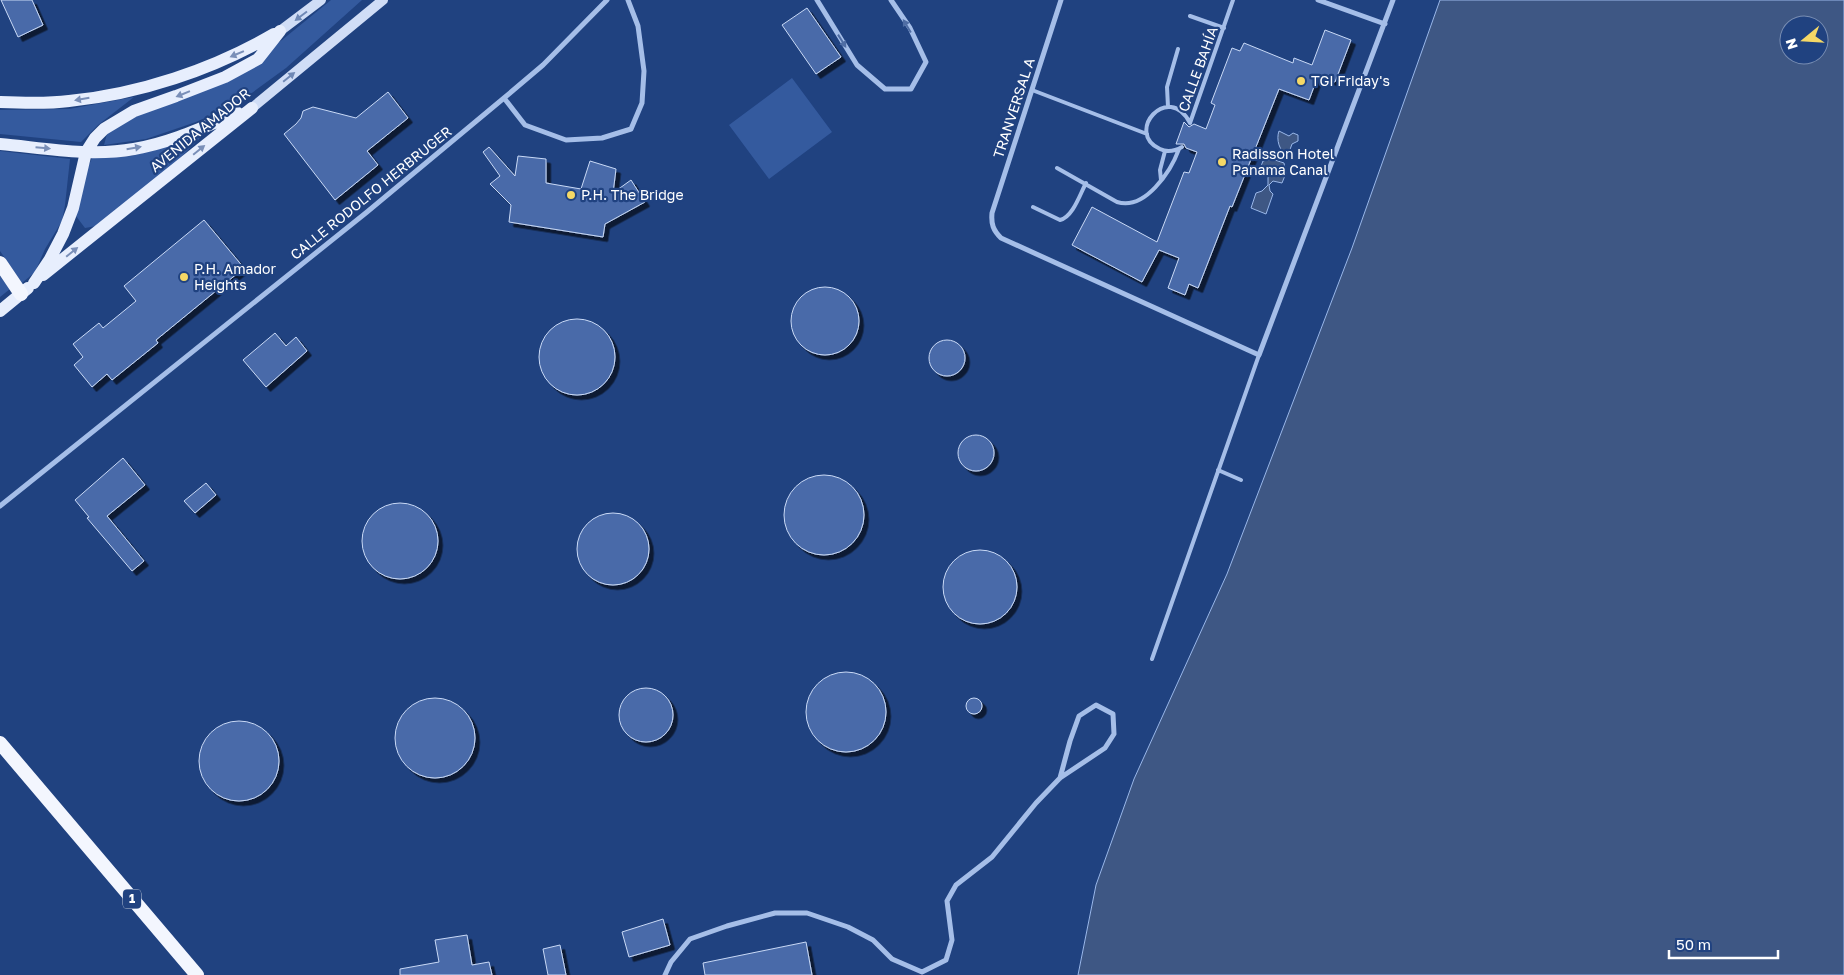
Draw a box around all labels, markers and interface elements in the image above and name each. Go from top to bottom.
one-way arrow [294,11,308,21]
north arrow [1779,15,1829,65]
one-way arrow [903,19,912,32]
street label: CALLE BAHÍA [1174,23,1221,114]
one-way arrow [838,35,847,48]
text: N [1781,36,1801,52]
one-way arrow [230,51,245,59]
street label: TRANVERSAL A [989,55,1038,160]
one-way arrow [283,72,295,83]
place label: TGI Friday's [1311,72,1390,89]
marker: TGI Friday's [1295,75,1307,87]
street label: AVENIDA AMADOR [146,84,253,175]
one-way arrow [176,90,190,98]
one-way arrow [74,95,90,103]
street label: CALLE RODOLFO HERBRUGER [287,122,455,263]
one-way arrow [35,144,51,152]
one-way arrow [126,144,142,152]
one-way arrow [192,145,205,156]
place label: Radisson Hotel Panama Canal [1232,145,1334,178]
marker: Radisson Hotel Panama Canal [1216,156,1228,168]
place label: P.H. The Bridge [581,186,684,203]
marker: P.H. The Bridge [565,189,577,201]
one-way arrow [65,247,78,258]
place label: P.H. Amador Heights [194,260,276,293]
marker: P.H. Amador Heights [178,271,190,283]
road number: 1 [123,890,141,909]
scale bar [1669,928,1778,960]
text: 50 m [1676,935,1711,953]

